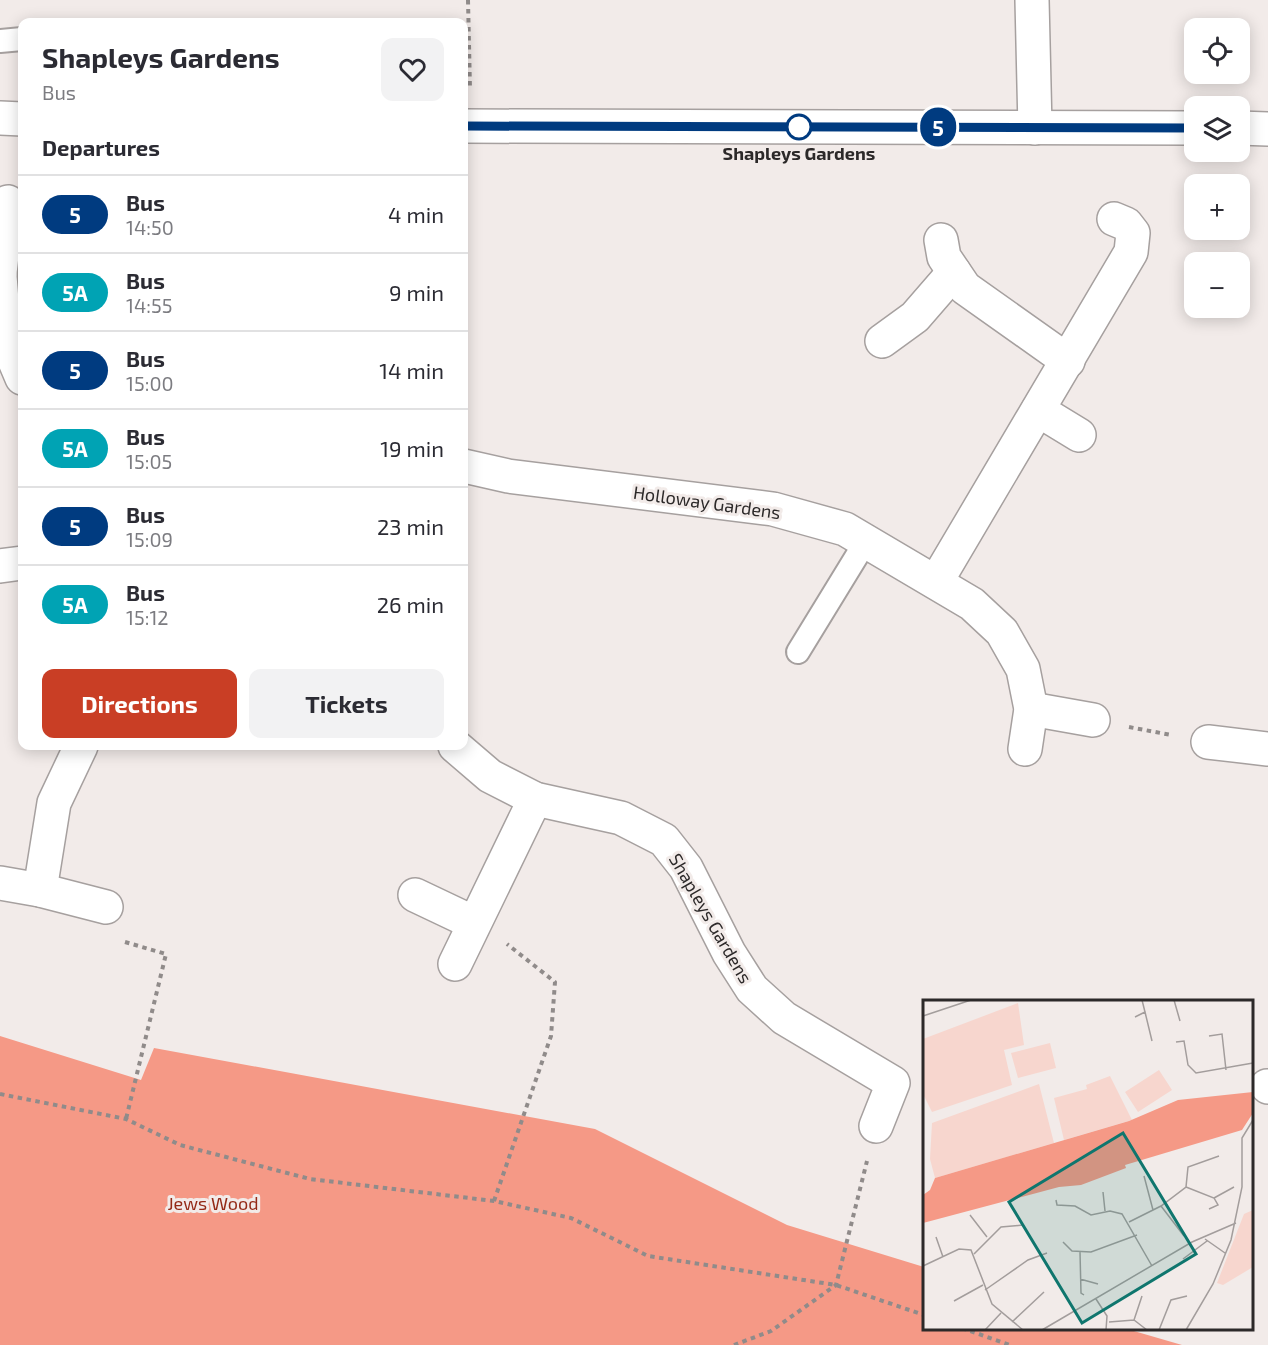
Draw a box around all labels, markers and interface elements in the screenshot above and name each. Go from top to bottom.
map controls [1184,18,1250,318]
button: locate [1184,18,1250,84]
button: heart [381,38,444,101]
text: Shapleys Gardens [42,40,280,74]
text: Bus [42,80,76,104]
button: layers [1184,96,1250,162]
line badge: 5 [918,108,958,146]
marker: Shapleys Gardens [786,114,812,140]
text: 5 [932,115,944,140]
text: Departures [42,134,160,160]
place label: Shapleys Gardens [723,142,875,164]
button: + [1184,174,1250,240]
text: Bus [126,189,165,215]
text: 4 min [388,201,444,227]
text: 5 [69,202,81,227]
text: 14:50 [126,215,174,239]
button: − [1184,252,1250,318]
text: Bus [126,267,165,293]
text: 9 min [389,279,444,305]
text: 5A [62,280,88,305]
text: 14:55 [126,293,172,317]
text: Bus [126,345,165,371]
text: 14 min [379,357,444,383]
text: 5 [69,358,81,383]
text: 15:00 [126,371,174,395]
text: Bus [126,423,165,449]
text: 19 min [380,435,444,461]
text: 5A [62,436,88,461]
text: 15:05 [126,449,172,473]
street label: Holloway Gardens [632,481,782,523]
text: Bus [126,501,165,527]
text: 23 min [377,513,444,539]
text: 5 [69,514,81,539]
text: 15:09 [126,527,173,551]
text: Bus [126,579,165,605]
text: 26 min [377,591,444,617]
text: 5A [62,592,88,617]
text: 15:12 [126,605,169,629]
button: Directions [42,669,237,738]
button: Tickets [249,669,444,738]
street label: Shapleys Gardens [665,849,757,987]
inset map [923,1000,1253,1330]
park label: Jews Wood [167,1192,259,1214]

